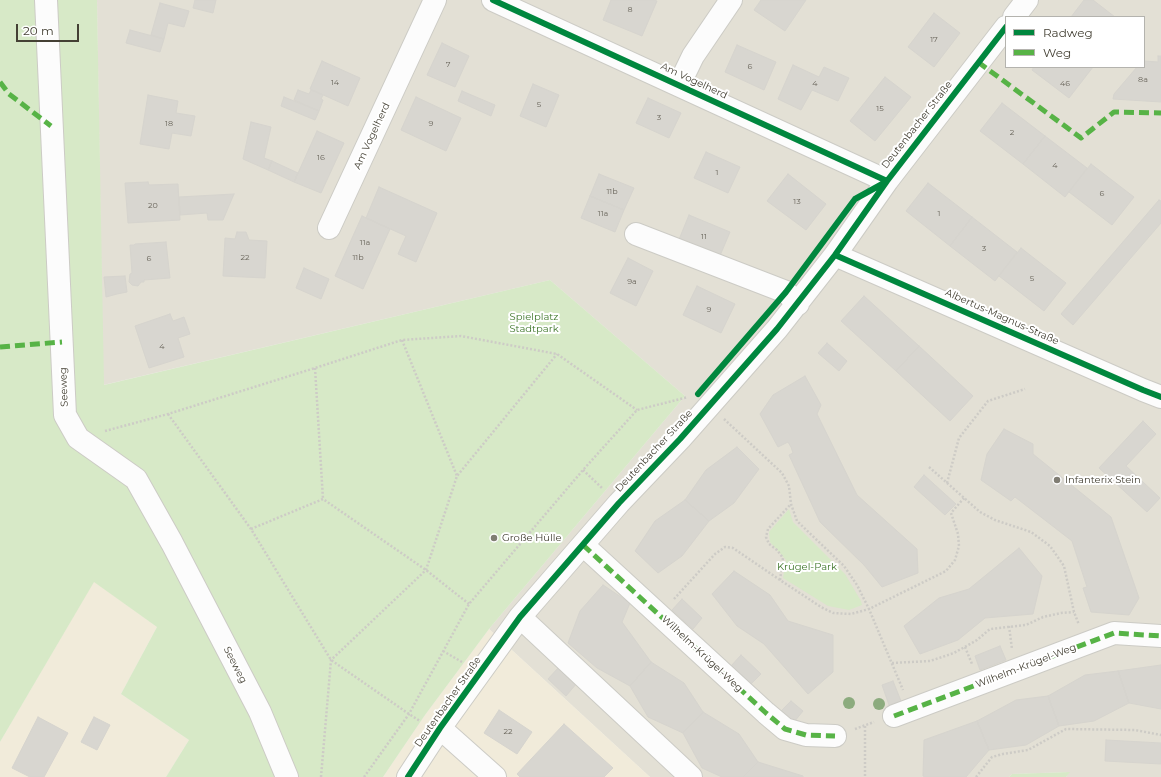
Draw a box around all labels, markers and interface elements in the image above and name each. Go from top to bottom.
house number: 8 [627,5,633,15]
scale bar [18,16,81,42]
legend [1005,16,1145,68]
text: 20 m [23,23,54,38]
text: Radweg [1043,25,1093,40]
house number: 17 [930,35,938,45]
text: Weg [1043,45,1071,60]
house number: 7 [446,60,450,70]
street label: Am Vogelherd [659,60,729,102]
house number: 6 [748,62,752,72]
house number: 8a [1138,75,1148,85]
house number: 14 [331,78,339,88]
house number: 4 [812,79,818,89]
street label: Deutenbacher Straße [879,79,955,171]
house number: 46 [1060,79,1070,89]
house number: 5 [537,100,541,110]
street label: Am Vogelherd [351,101,393,171]
house number: 15 [876,104,884,114]
house number: 3 [657,113,661,123]
house number: 18 [165,119,173,129]
house number: 9 [429,119,433,129]
house number: 2 [1010,128,1014,138]
house number: 16 [317,153,325,163]
house number: 4 [1052,161,1058,171]
house number: 1 [716,168,718,178]
house number: 11b [606,187,618,197]
house number: 6 [1100,189,1104,199]
house number: 13 [793,197,801,207]
house number: 20 [148,201,158,211]
house number: 11a [598,209,608,219]
house number: 1 [938,209,940,219]
house number: 11 [701,232,707,242]
house number: 11a [360,238,370,248]
house number: 3 [982,244,986,254]
house number: 22 [240,253,250,263]
house number: 11b [352,253,364,263]
house number: 6 [147,254,151,264]
house number: 5 [1030,274,1034,284]
house number: 9a [627,277,637,287]
street label: Albertus-Magnus-Straße [943,286,1061,348]
house number: 9 [707,305,711,315]
park label: Spielplatz Stadtpark [509,311,559,334]
house number: 4 [159,342,165,352]
street label: Seeweg [57,367,71,407]
street label: Deutenbacher Straße [613,408,695,494]
place label: Infanterix Stein [1065,474,1141,486]
marker: Infanterix Stein [1052,475,1062,485]
place label: Große Hülle [502,532,561,544]
marker: Große Hülle [489,533,499,543]
park label: Krügel-Park [777,561,837,573]
street label: Wilhelm-Krügel-Weg [659,613,745,695]
street label: Wilhelm-Krügel-Weg [974,641,1078,691]
street label: Seeweg [221,645,249,685]
street label: Deutenbacher Straße [412,654,484,750]
house number: 22 [503,727,513,737]

